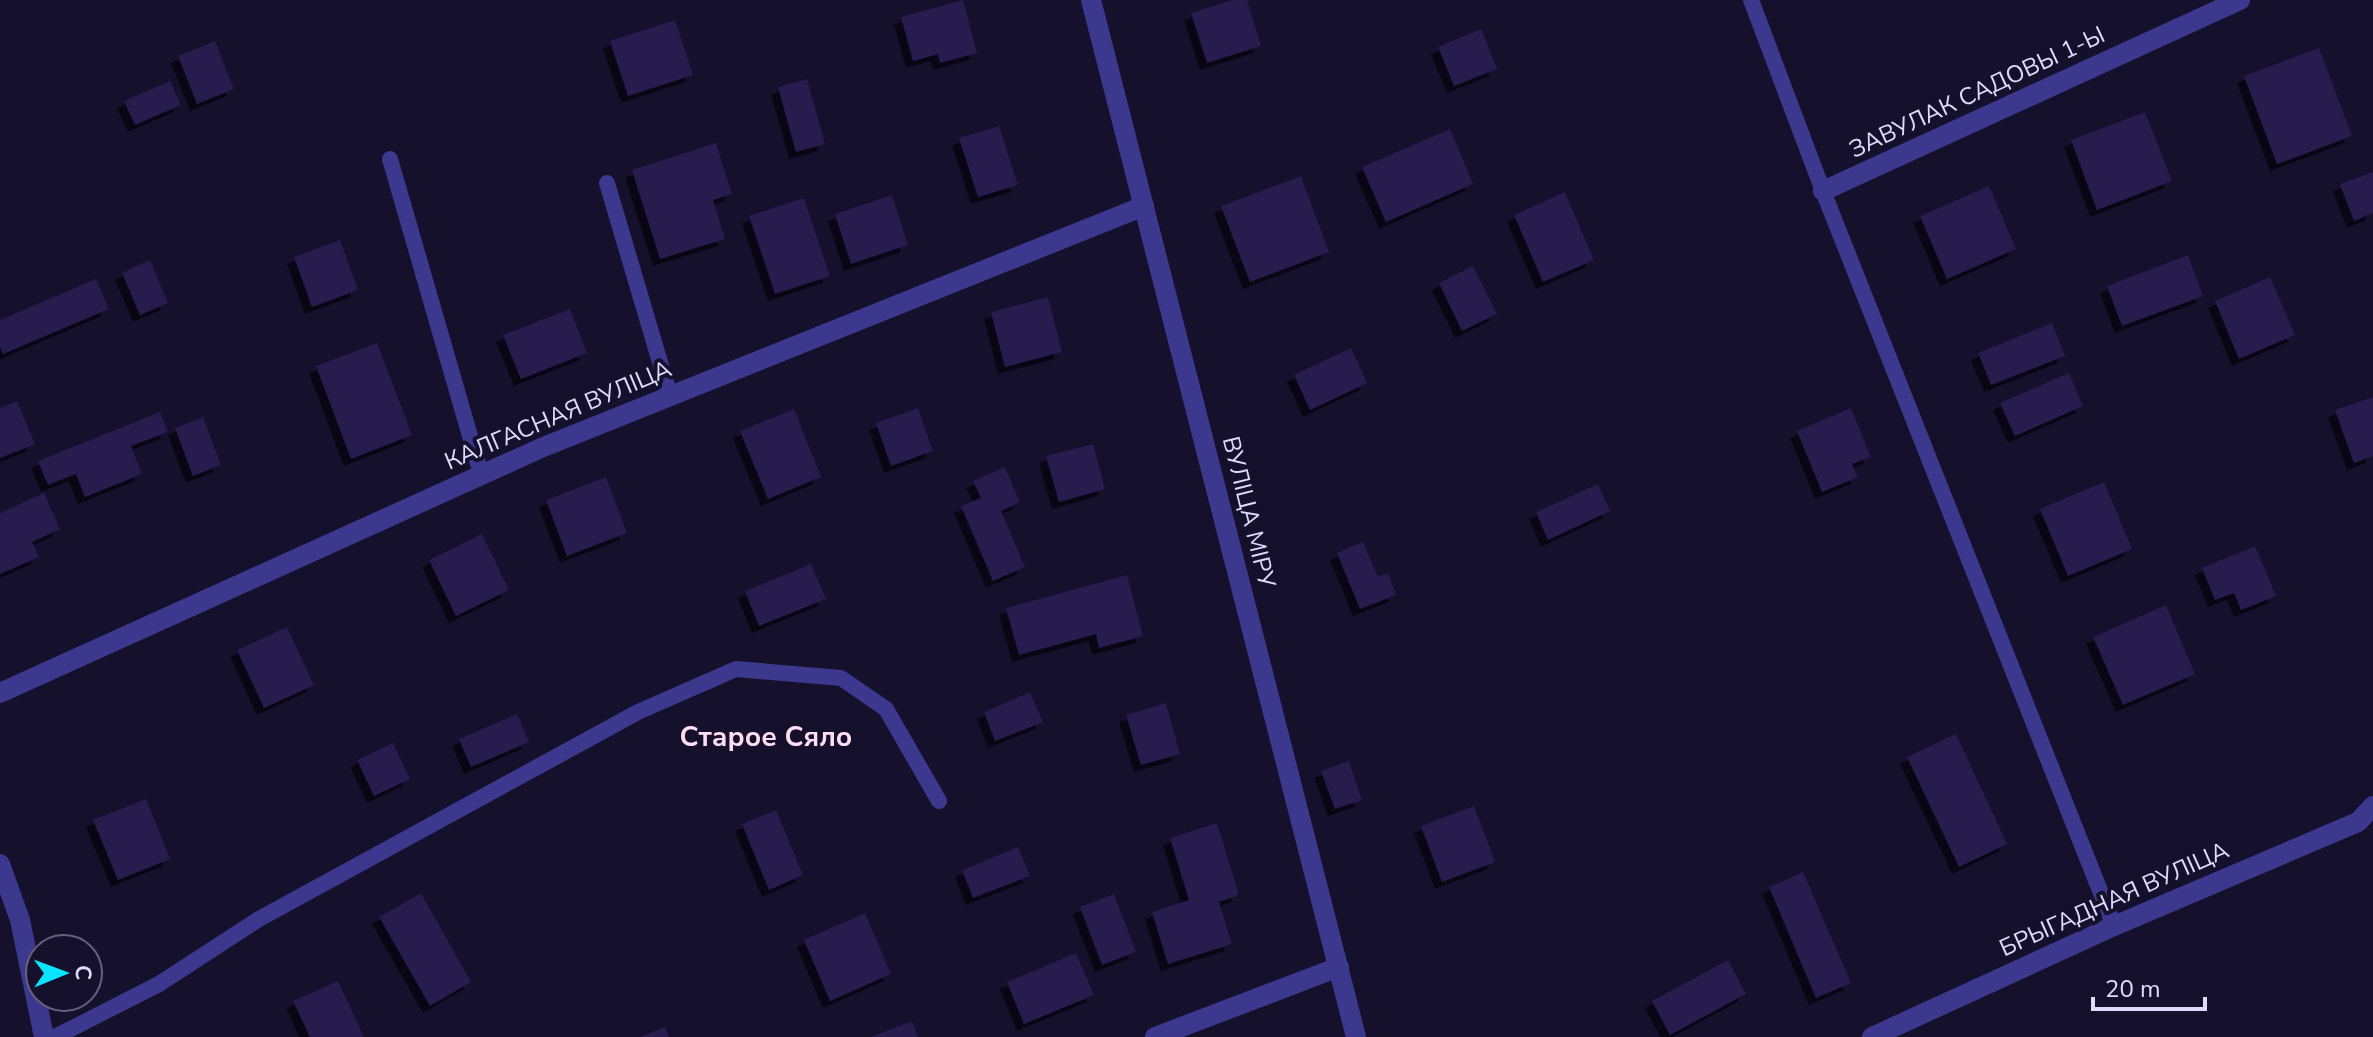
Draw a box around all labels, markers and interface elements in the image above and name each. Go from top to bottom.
street label: ЗАВУЛАК САДОВЫ 1-Ы [1844,19,2110,165]
street label: КАЛГАСНАЯ ВУЛІЦА [440,353,677,477]
street label: ВУЛІЦА МІРУ [1215,433,1283,592]
district label: Старое Сяло [680,718,852,756]
street label: БРЫГАДНАЯ ВУЛІЦА [1994,834,2234,964]
north arrow [24,933,104,1013]
scale bar [2093,961,2205,1011]
text: С [68,965,98,980]
text: 20 m [2105,973,2161,1005]

